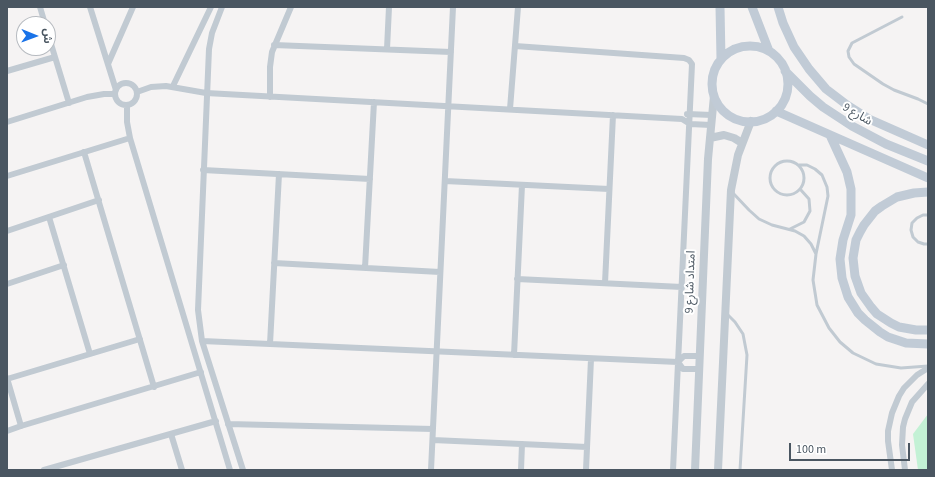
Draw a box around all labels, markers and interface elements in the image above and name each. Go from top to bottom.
north arrow [16,16,56,56]
text: ش [40,29,55,44]
street label: شارع 9 [840,101,874,129]
street label: امتداد شارع 9 [683,250,699,314]
scale bar [791,435,912,461]
text: 100 m [796,441,826,458]

